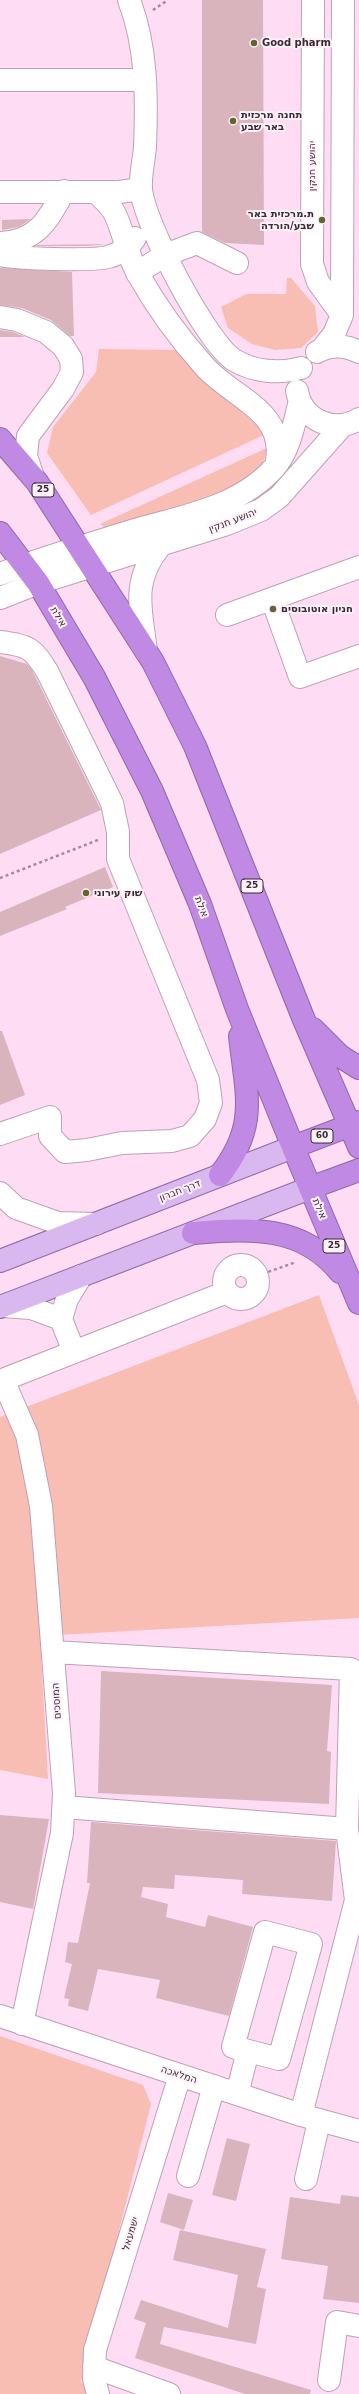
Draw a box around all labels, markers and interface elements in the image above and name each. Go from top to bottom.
place label: Good pharm [262,37,331,49]
marker: Good pharm [249,38,259,48]
place label: תחנה מרכזית באר שבע [241,109,302,132]
marker: תחנה מרכזית באר שבע [228,116,238,126]
street label: יהושע חנקין [306,141,318,191]
place label: ת.מרכזית באר שבע/הורדה [248,208,314,232]
marker: ת.מרכזית באר שבע/הורדה [317,215,327,225]
road number: 25 [32,483,54,497]
street label: יהושע חנקין [207,506,259,536]
place label: חניון אוטובוסים [281,603,353,615]
marker: חניון אוטובוסים [268,604,278,614]
street label: אילת [47,605,69,629]
road number: 25 [241,879,263,893]
place label: שוק עירוני [94,887,142,899]
marker: שוק עירוני [81,888,91,898]
street label: אילת [192,895,210,919]
road number: 60 [311,1129,333,1143]
street label: דרך חברון [158,1178,202,1204]
street label: אילת [309,1197,329,1221]
road number: 25 [323,1239,345,1253]
street label: המוסכים [50,1682,64,1720]
street label: המלאכה [159,2063,199,2087]
street label: ישמעאל [120,2216,142,2252]

